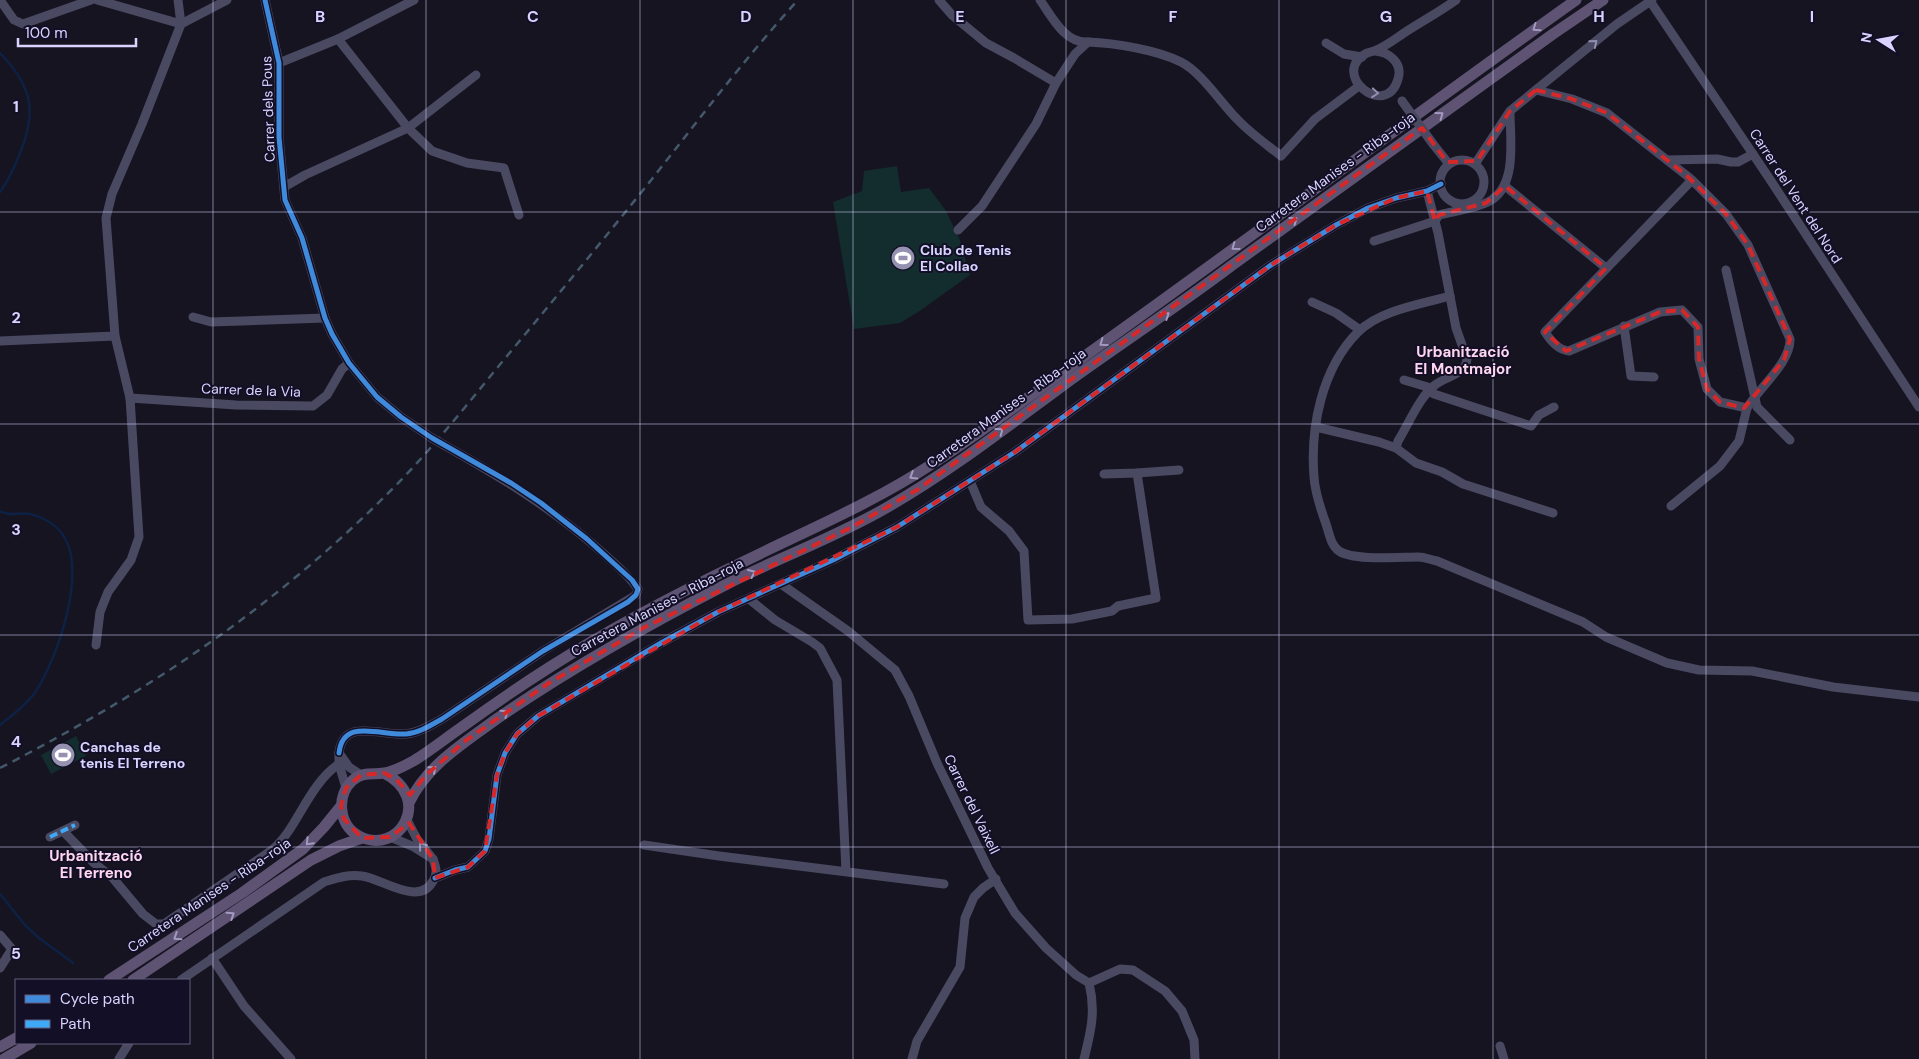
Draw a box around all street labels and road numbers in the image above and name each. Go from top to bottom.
street label: Carrer dels Pous [257,56,279,162]
street label: Carretera Manises - Riba-roja [1252,108,1418,236]
street label: Carrer del Vent del Nord [1746,125,1846,267]
street label: Carretera Manises - Riba-roja [923,344,1089,472]
street label: Carrer de la Via [201,379,301,401]
street label: Carretera Manises - Riba-roja [568,554,746,660]
street label: Carrer del Vaixell [940,751,1004,857]
street label: Carretera Manises - Riba-roja [124,834,294,956]

